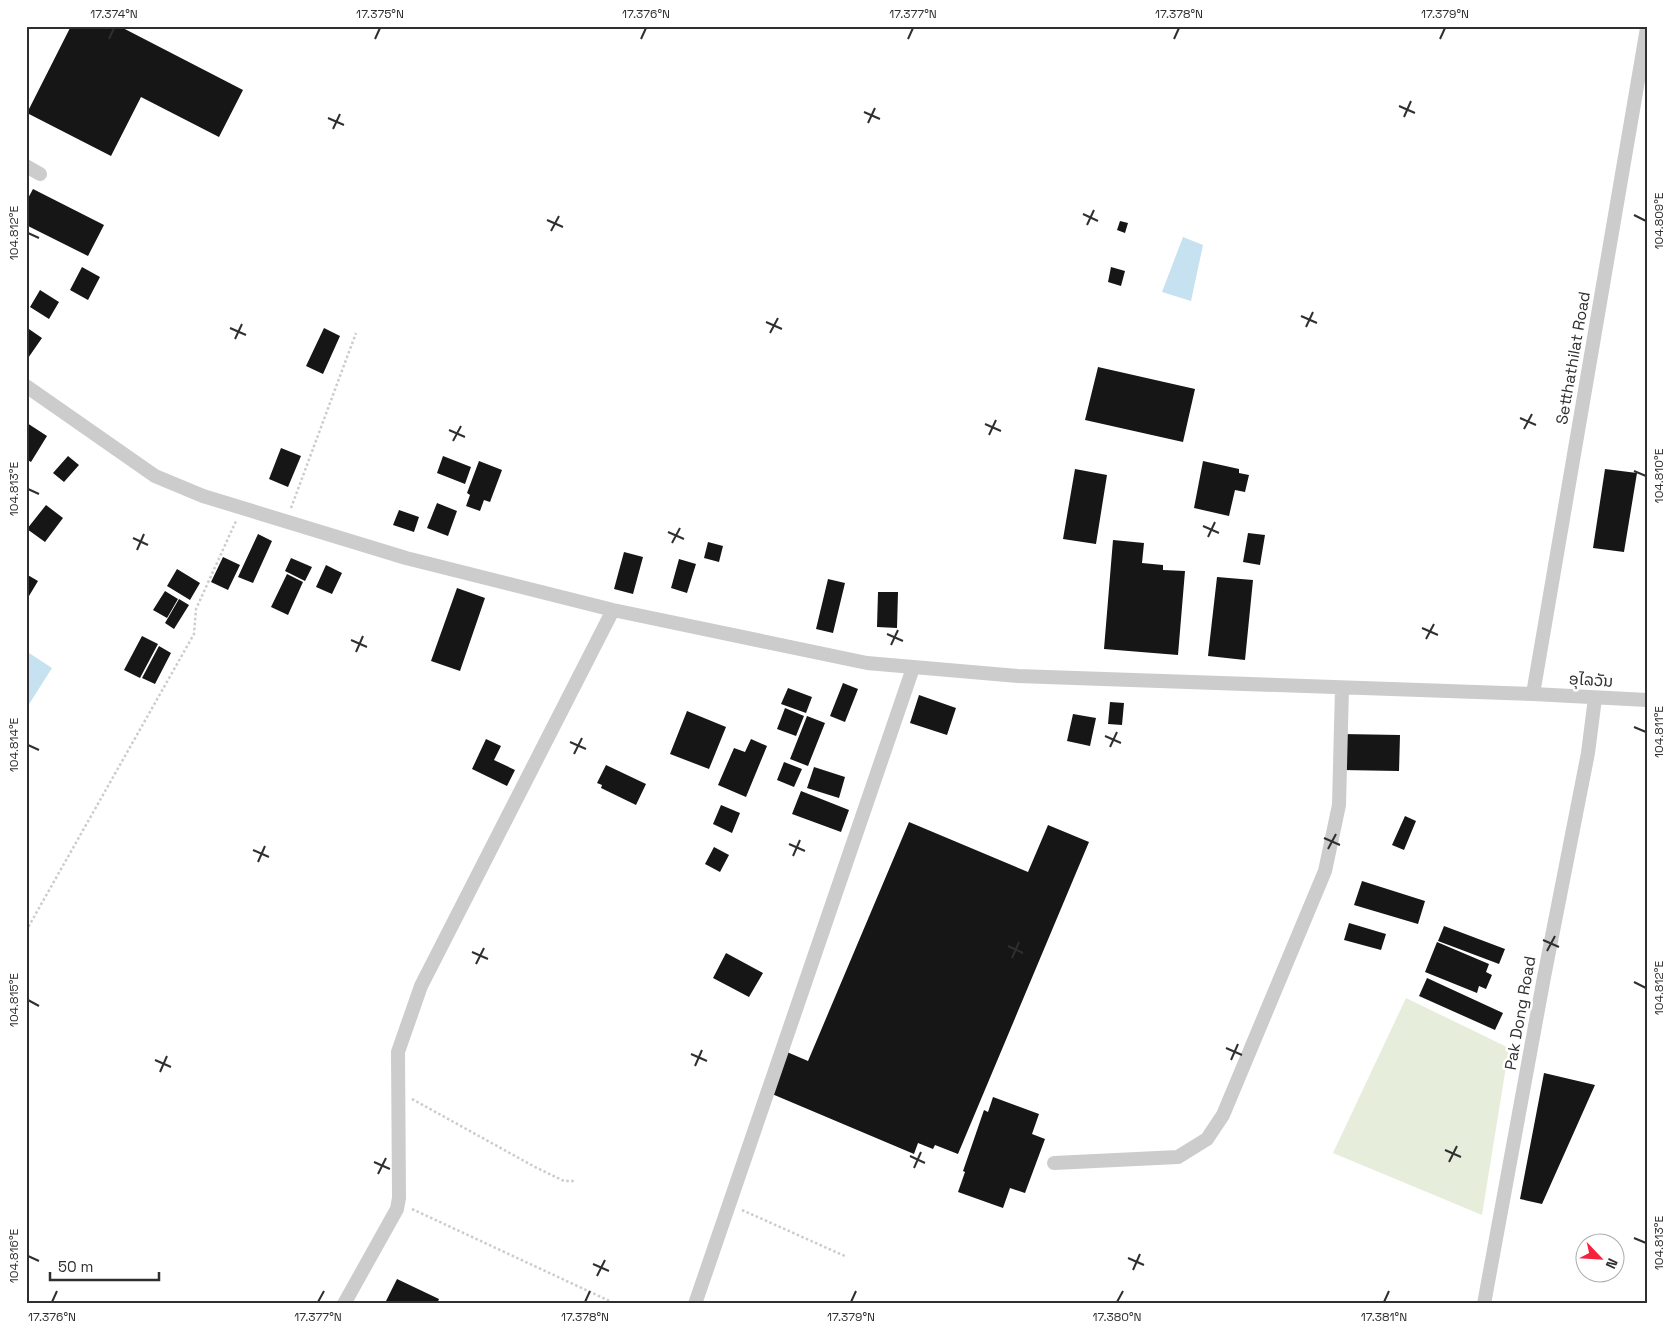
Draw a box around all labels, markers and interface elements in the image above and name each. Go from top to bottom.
text: 17.374°N [90,6,138,22]
text: 17.375°N [356,6,404,22]
text: 17.376°N [622,6,670,22]
text: 17.377°N [889,6,937,22]
text: 17.378°N [1155,6,1203,22]
text: 17.379°N [1421,6,1469,22]
text: 104.809°E [1651,192,1667,250]
text: 104.812°E [6,206,22,260]
street label: Setthathilat Road [1551,290,1595,426]
text: 104.810°E [1651,448,1667,503]
text: 104.813°E [6,462,22,516]
street label: ອຸໄລວັນ [1568,668,1614,692]
text: 104.811°E [1651,706,1667,758]
text: 104.814°E [6,717,22,772]
street label: Pak Dong Road [1500,954,1540,1072]
text: 104.812°E [1651,961,1667,1015]
text: 104.815°E [6,973,22,1027]
text: 104.813°E [1651,1216,1667,1270]
text: 104.816°E [6,1229,22,1283]
north arrow [1576,1232,1626,1282]
scale bar [50,1250,159,1282]
text: N [1602,1255,1622,1272]
text: 50 m [58,1257,93,1276]
text: 17.376°N [28,1309,76,1325]
text: 17.377°N [294,1309,342,1325]
text: 17.378°N [561,1309,609,1325]
text: 17.379°N [827,1309,875,1325]
text: 17.380°N [1093,1309,1142,1325]
text: 17.381°N [1361,1309,1407,1325]

